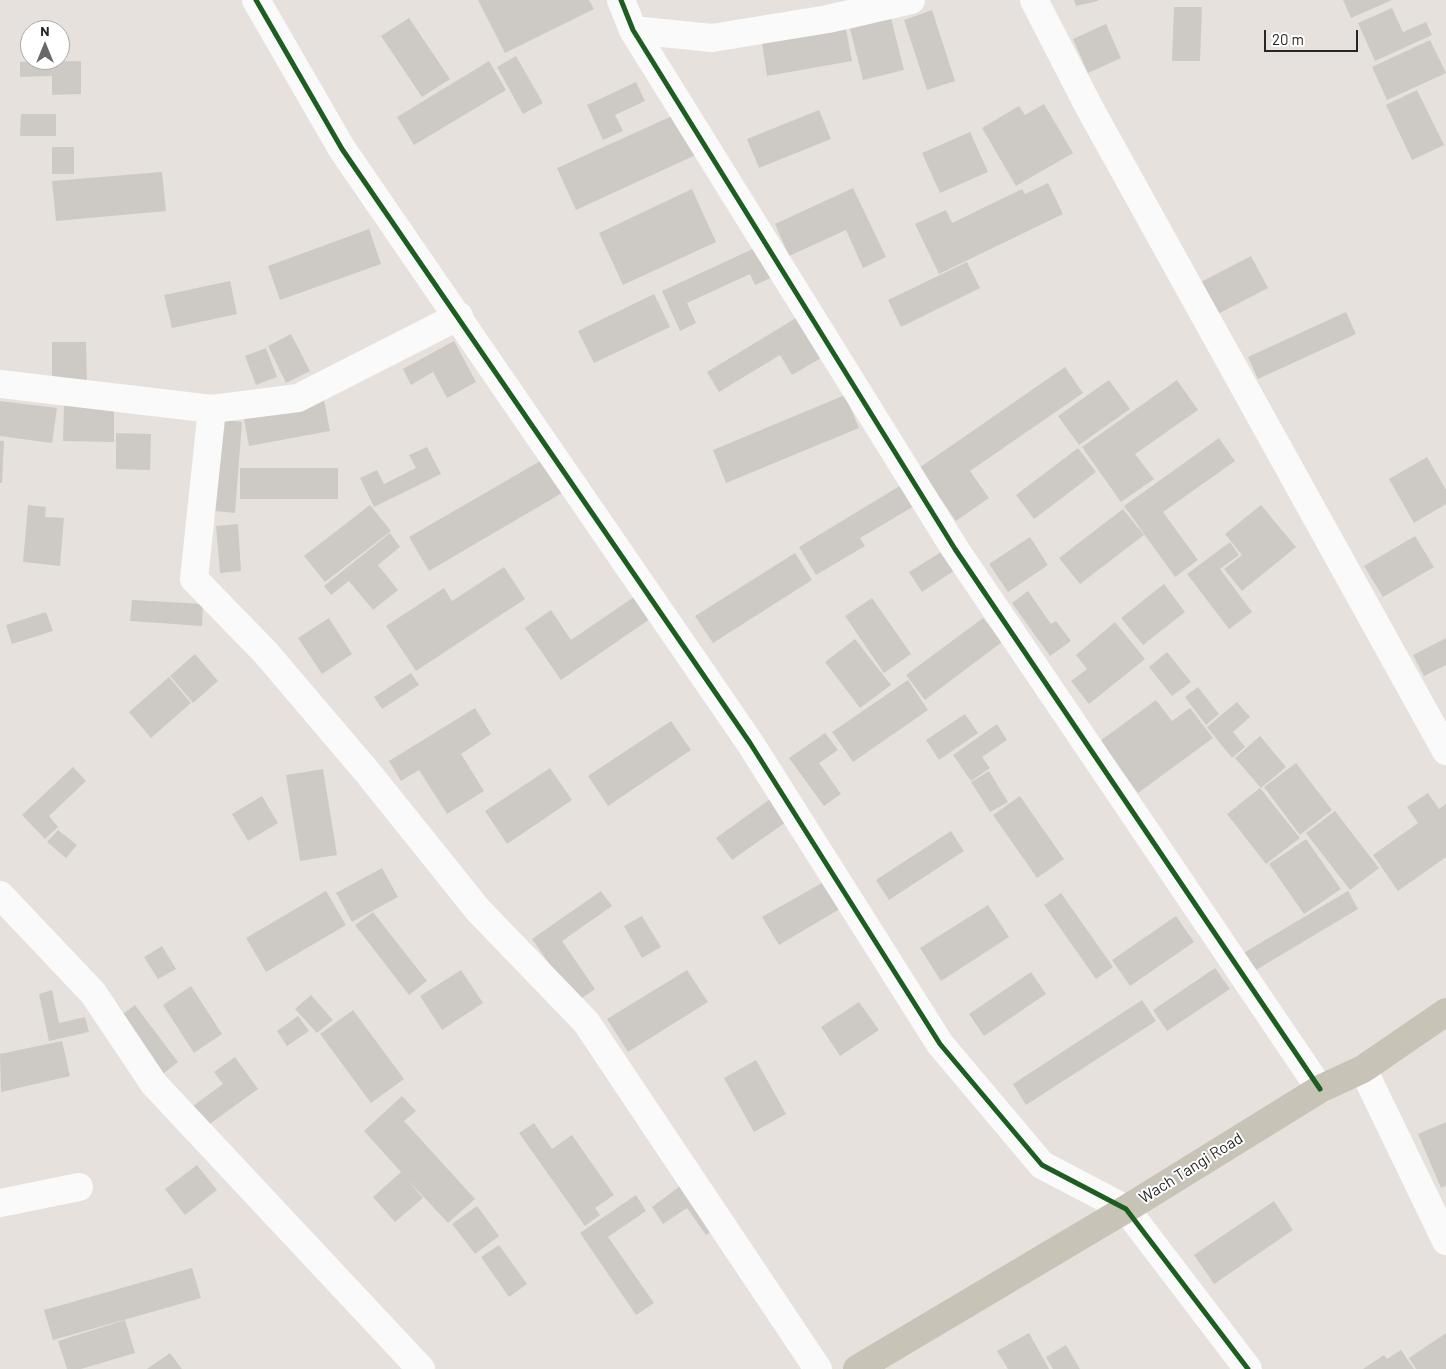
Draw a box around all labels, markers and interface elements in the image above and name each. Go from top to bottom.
north arrow [20,20,70,70]
scale bar [1266,20,1360,52]
text: N [40,22,50,39]
text: 20 m [1272,30,1304,48]
street label: Wach Tangi Road [1136,1128,1246,1208]

